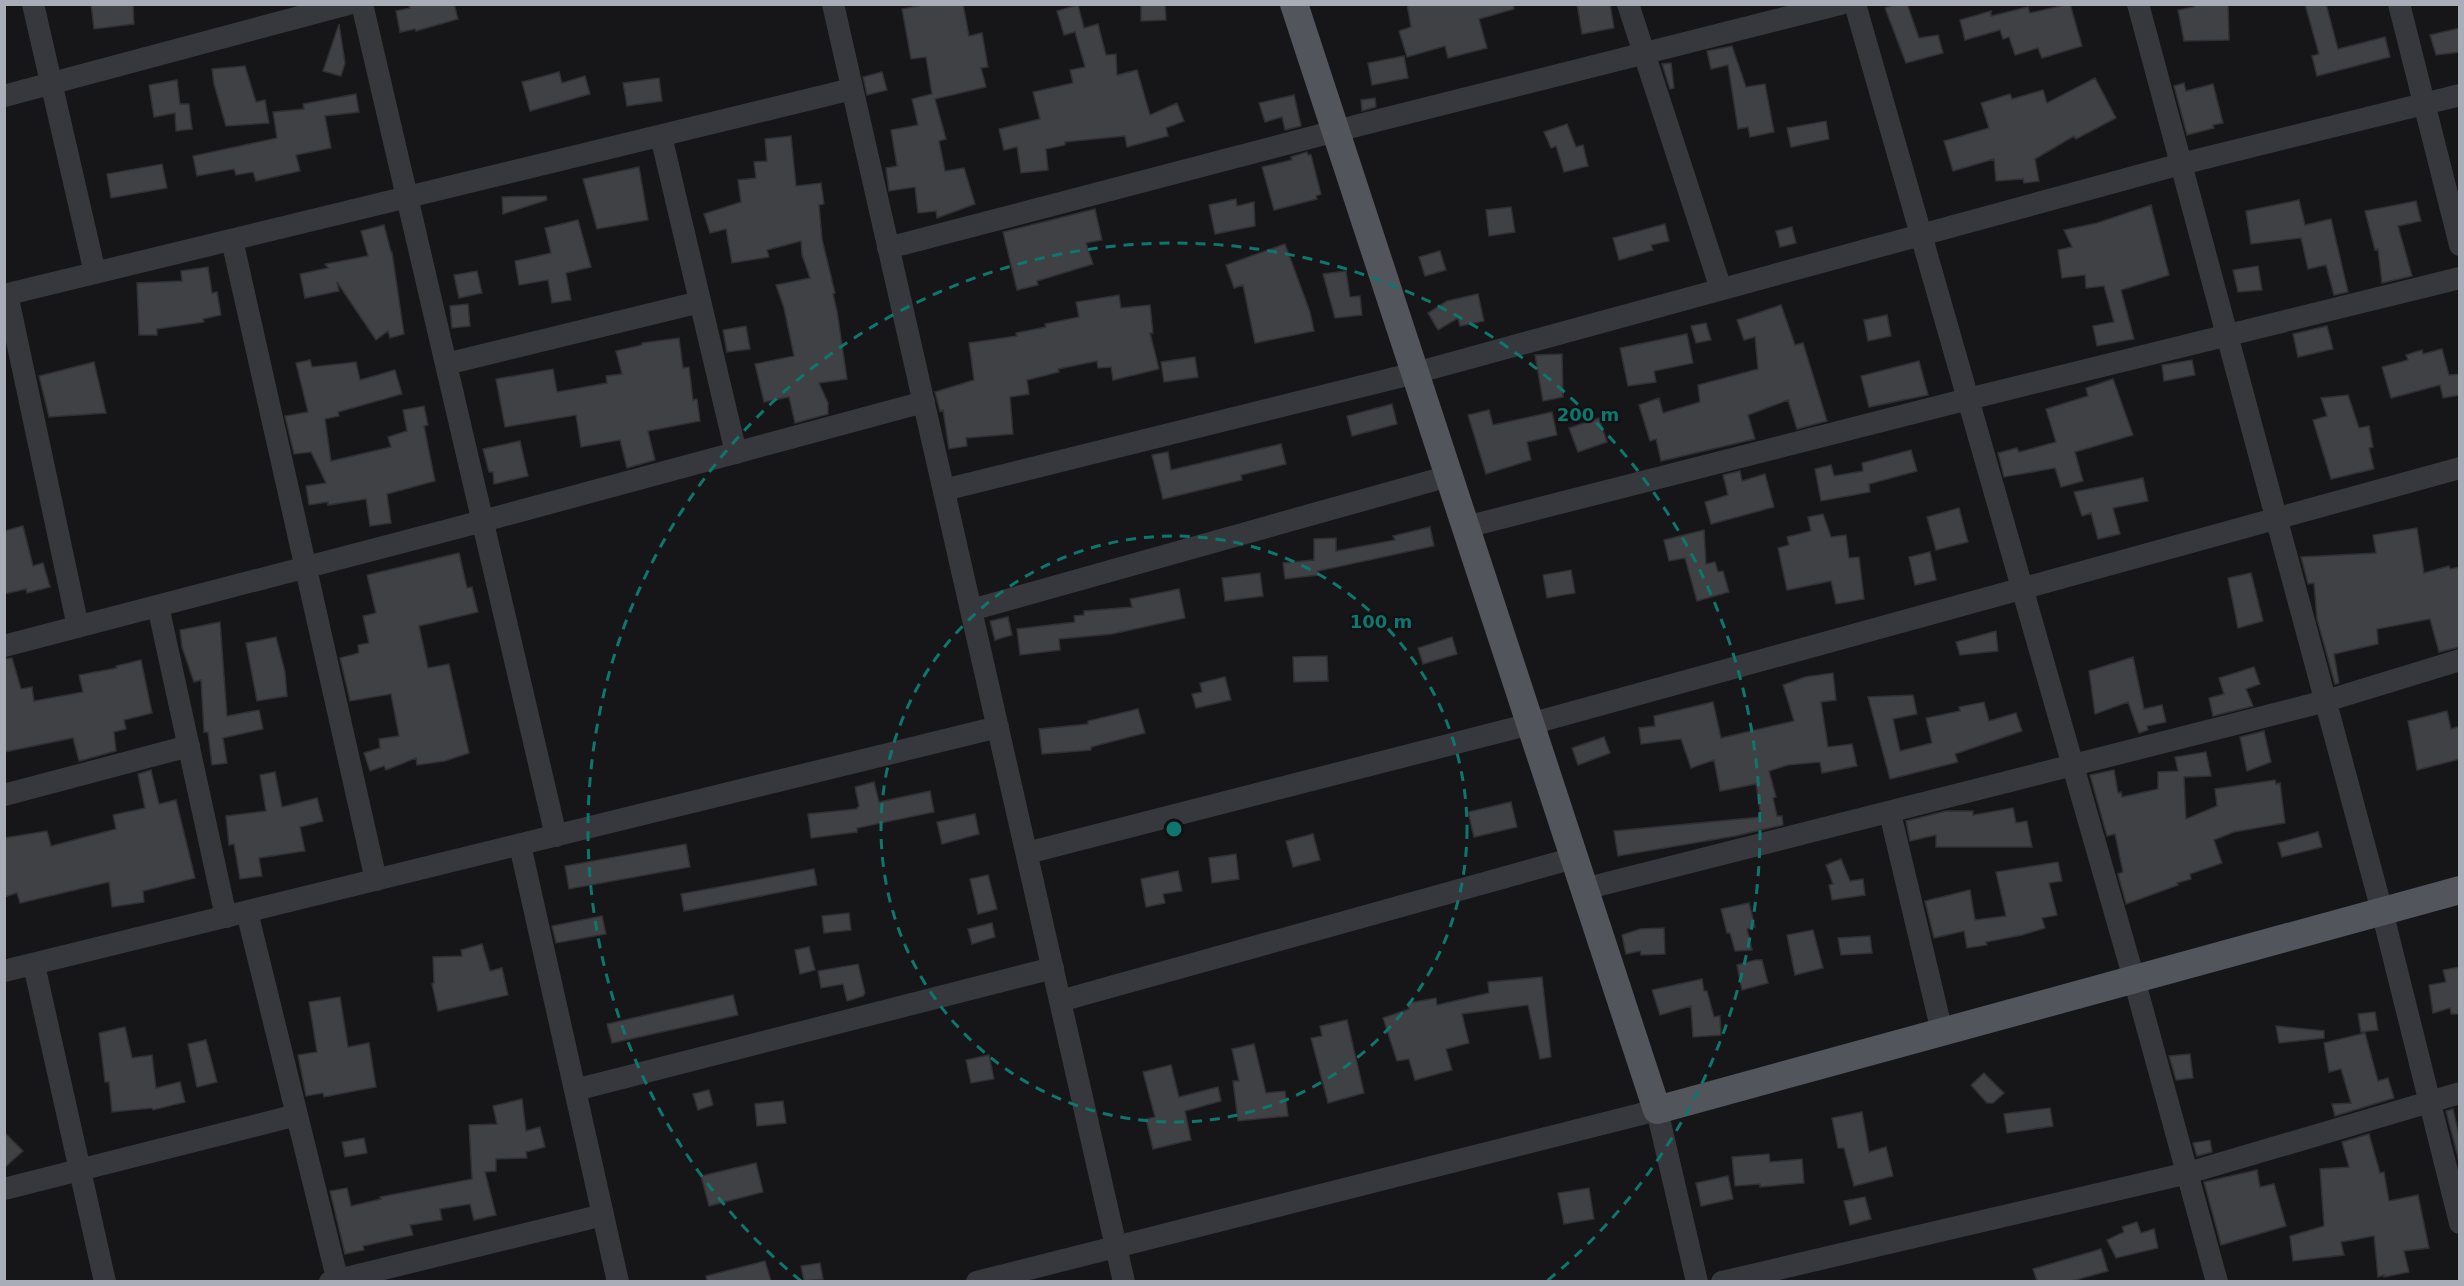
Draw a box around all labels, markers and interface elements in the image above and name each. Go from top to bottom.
text: 200 m [1557,404,1619,425]
text: 100 m [1350,611,1412,632]
centre of rings [1164,819,1184,839]

